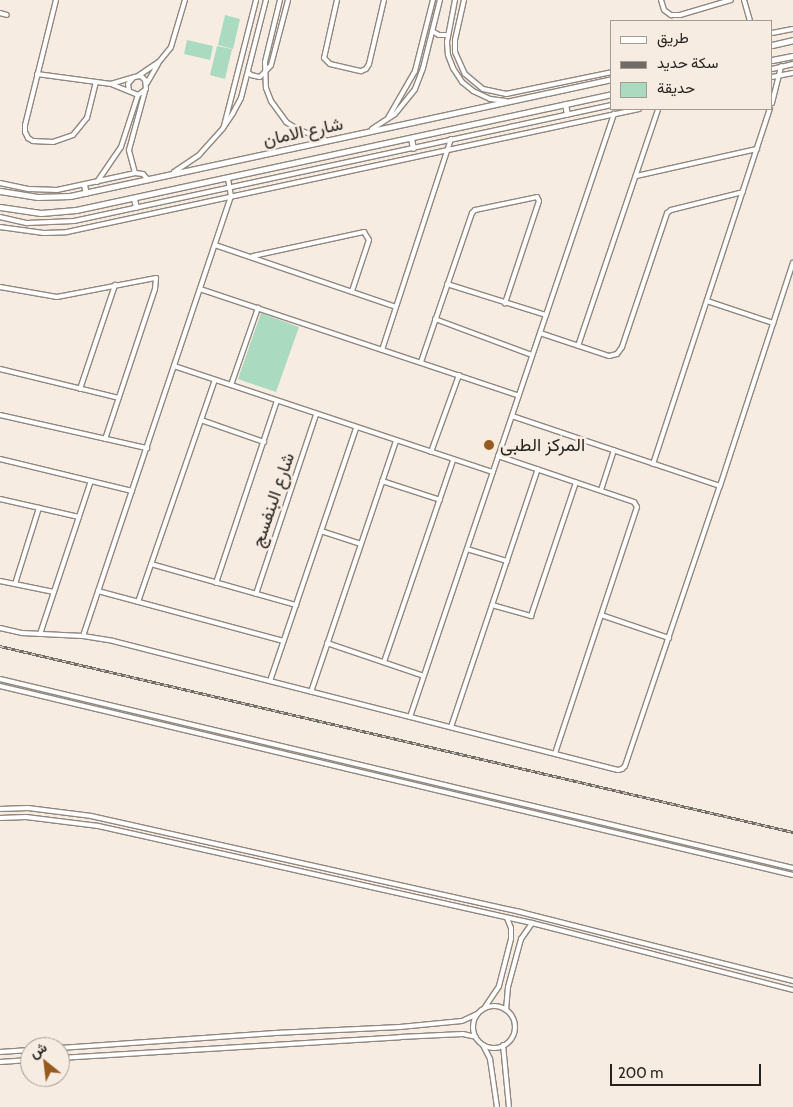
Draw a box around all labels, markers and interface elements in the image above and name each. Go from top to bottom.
legend [610,20,773,110]
text: طريق [657,29,689,47]
text: سكة حديد [657,54,718,72]
text: حديقة [657,79,695,97]
street label: شارع الامان [261,113,345,151]
place label: المركز الطبى [500,434,585,456]
marker: المركز الطبى [482,438,496,452]
street label: شارع البنفسج [247,450,299,550]
north arrow [20,1037,70,1087]
text: ش [26,1038,50,1062]
scale bar [613,1054,764,1086]
text: 200 m [618,1064,663,1082]

